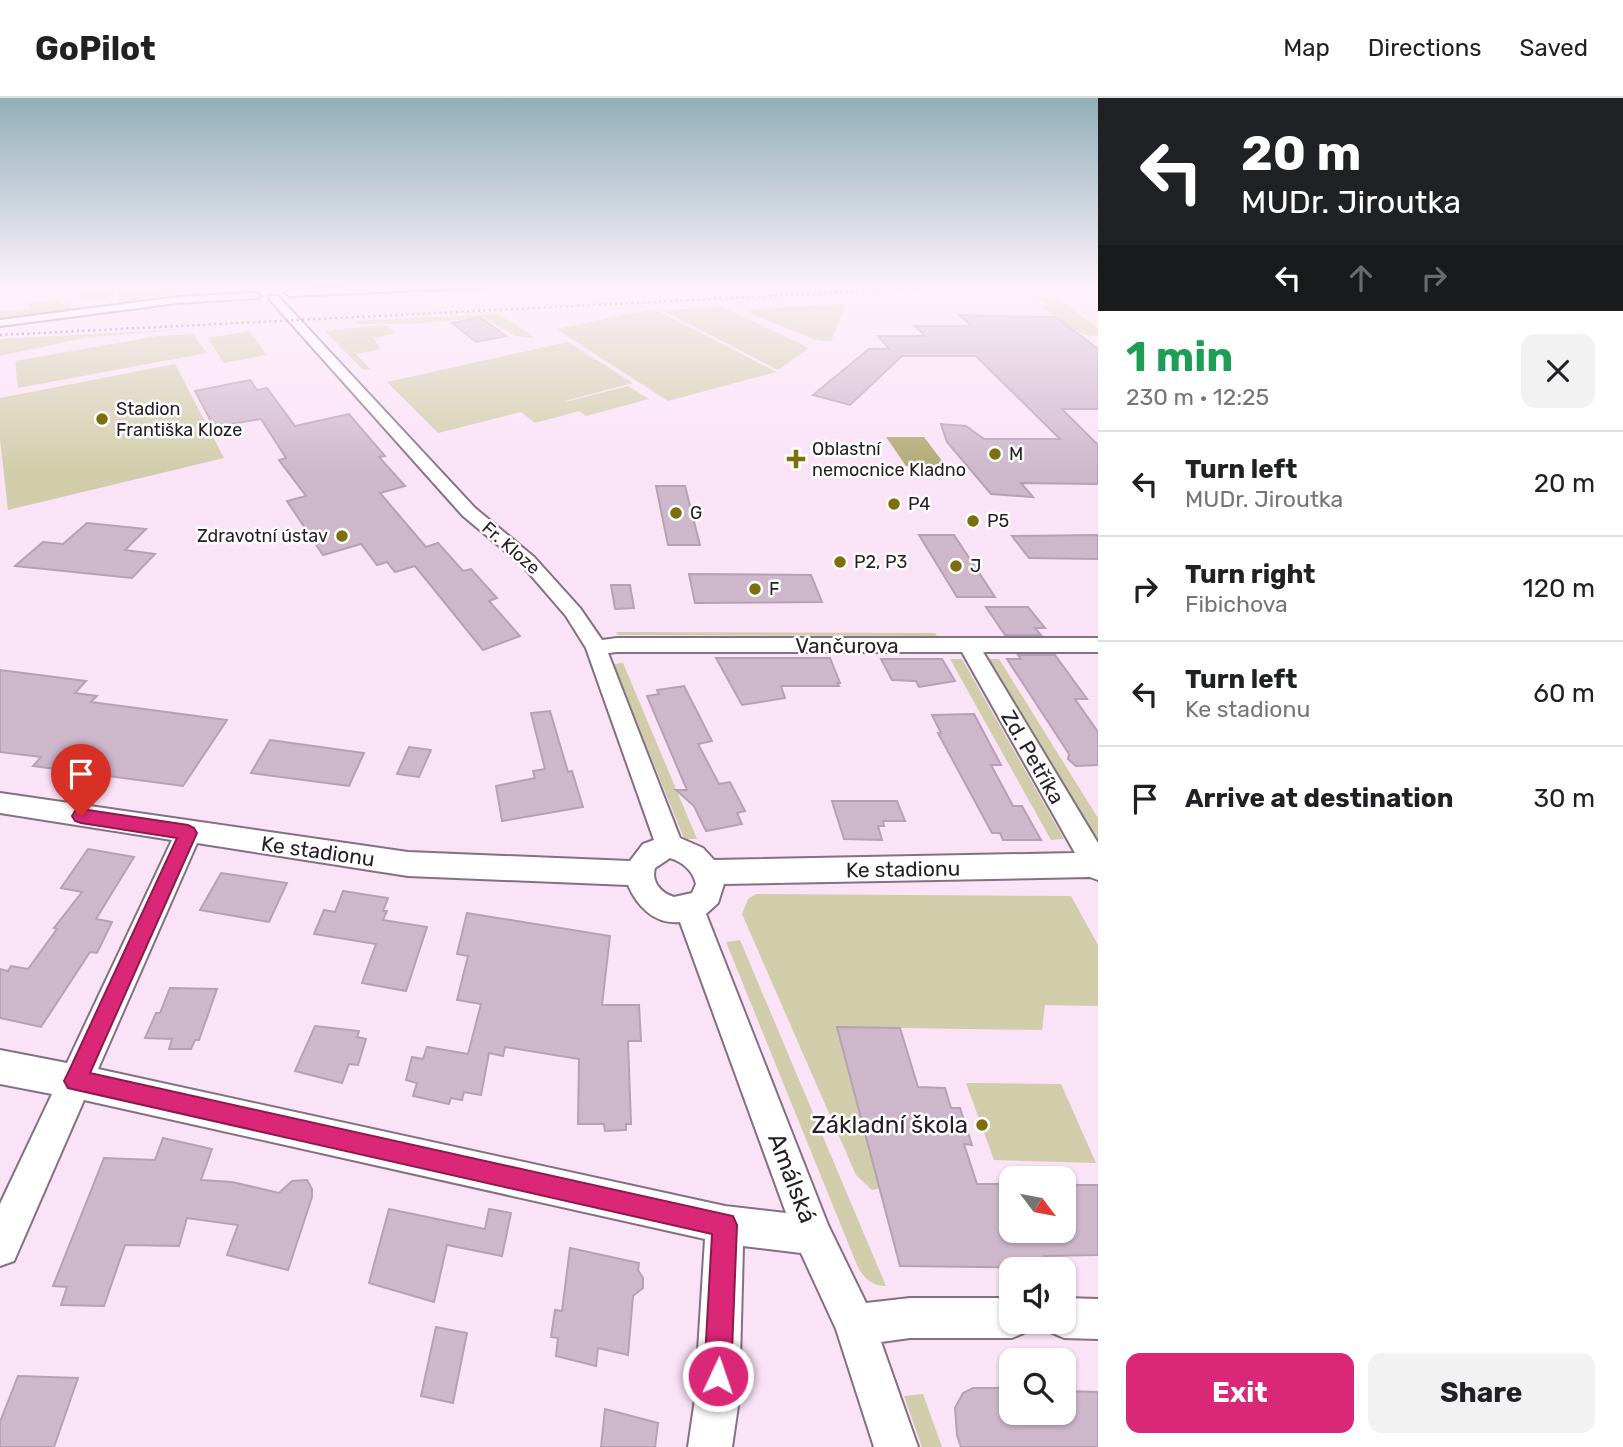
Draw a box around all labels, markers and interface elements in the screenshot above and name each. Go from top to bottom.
text: GoPilot [35,29,156,68]
text: Map [1283,34,1330,62]
text: Directions [1368,34,1481,62]
text: Saved [1519,34,1588,62]
text: 20 m [1241,124,1362,182]
icon: left [1126,126,1217,217]
text: MUDr. Jiroutka [1241,183,1461,221]
icon: left [1269,259,1307,297]
icon: ahead [1342,259,1380,297]
icon: right [1415,259,1453,297]
text: 1 min [1126,332,1233,382]
button: close [1521,334,1595,408]
text: 230 m · 12:25 [1126,383,1269,411]
place label: Stadion Františka Kloze [116,398,242,441]
marker: Stadion Františka Kloze [94,411,110,427]
place label: Oblastní nemocnice Kladno [812,438,966,481]
place label: M [1009,443,1023,465]
marker: M [987,446,1003,462]
marker: Oblastní nemocnice Kladno [786,449,806,469]
text: Turn left [1185,454,1297,485]
icon: left [1126,465,1164,503]
text: 20 m [1534,468,1595,499]
text: MUDr. Jiroutka [1185,485,1343,513]
place label: P4 [908,493,930,515]
marker: P4 [886,496,902,512]
place label: G [690,502,702,524]
marker: G [668,505,684,521]
place label: P5 [987,510,1009,532]
marker: P5 [965,513,981,529]
street label: Fr. Kloze [478,517,544,579]
place label: Zdravotní ústav [197,525,328,547]
marker: Zdravotní ústav [334,528,350,544]
place label: P2, P3 [854,551,907,573]
marker: P2, P3 [832,554,848,570]
place label: J [970,555,981,577]
marker: J [948,558,964,574]
text: Turn right [1185,559,1315,590]
icon: right [1126,570,1164,608]
text: 120 m [1523,573,1595,604]
place label: F [769,578,780,600]
marker: F [747,581,763,597]
text: Fibichova [1185,590,1288,618]
street label: Vančurova [795,633,899,658]
text: Turn left [1185,664,1297,695]
icon: left [1126,675,1164,713]
text: 60 m [1533,678,1595,709]
text: Ke stadionu [1185,695,1310,723]
street label: Zd. Petříka [996,706,1070,808]
pin [51,744,111,816]
icon: arrive [62,755,100,793]
icon: arrive [1126,780,1164,818]
text: Arrive at destination [1185,783,1453,814]
text: 30 m [1533,783,1595,814]
street label: Ke stadionu [260,831,376,871]
street label: Ke stadionu [846,856,960,882]
place label: Základní škola [811,1111,968,1139]
marker: Základní škola [974,1117,990,1133]
street label: Amálská [762,1129,822,1227]
north arrow [999,1166,1076,1242]
map controls [999,1166,1076,1425]
button: sound [999,1257,1076,1334]
position arrow [681,1339,755,1413]
button: search [999,1348,1076,1425]
button: Exit [1126,1353,1354,1433]
button: Share [1368,1353,1595,1433]

